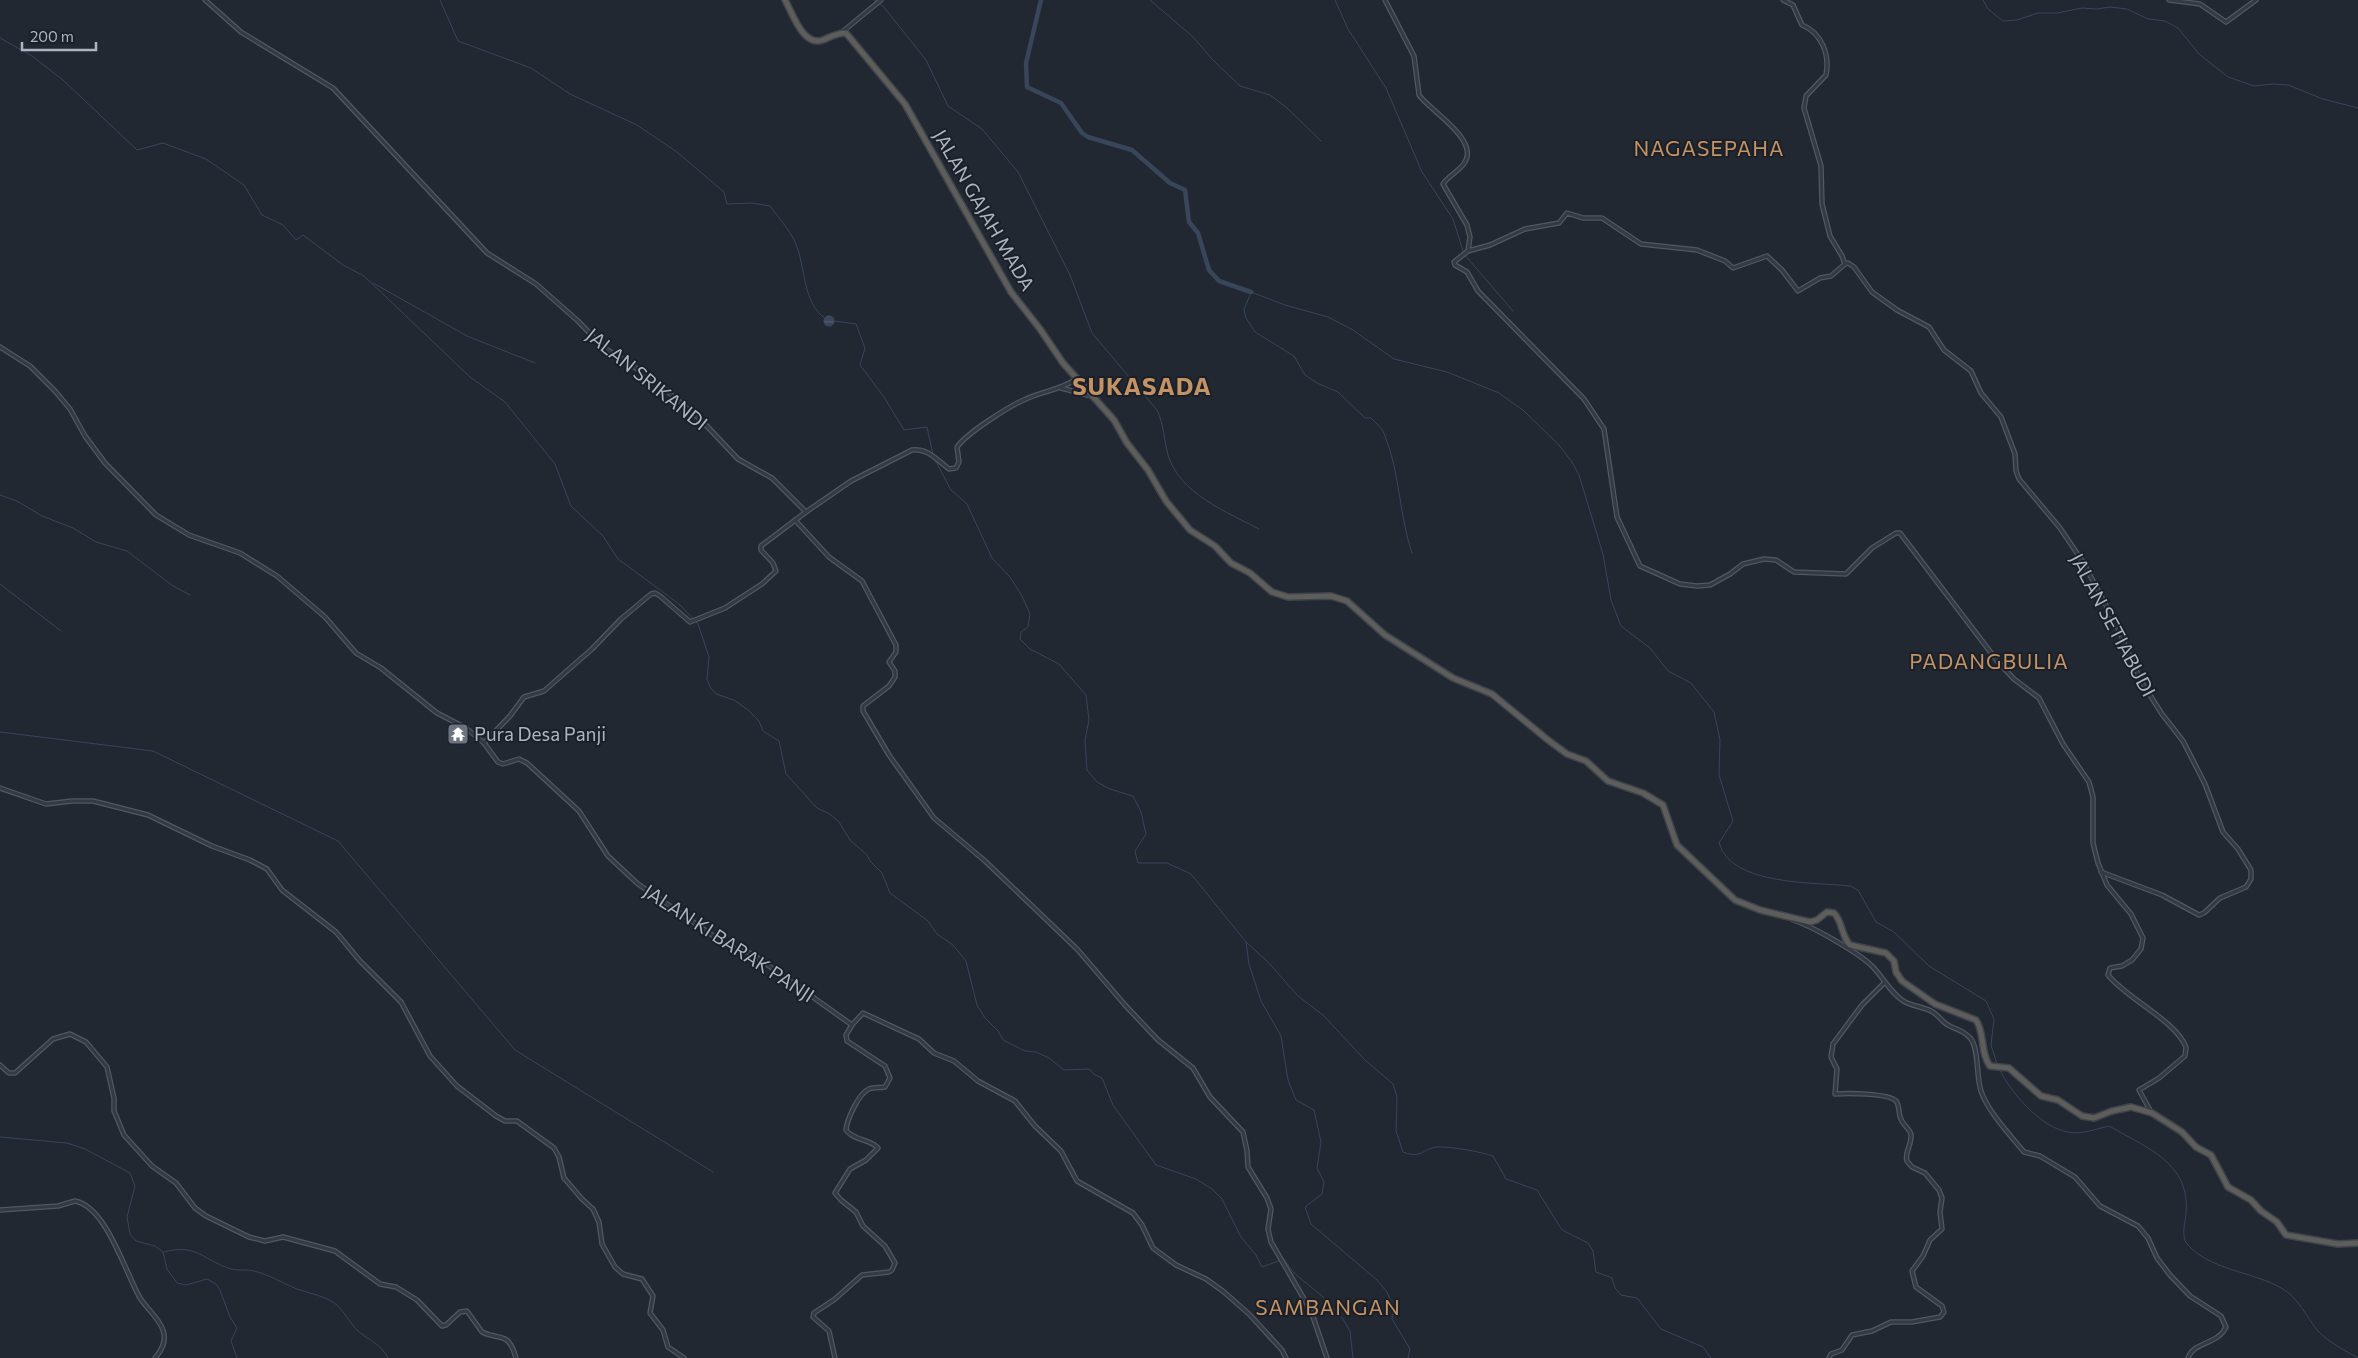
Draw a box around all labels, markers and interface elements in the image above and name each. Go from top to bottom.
scale bar [22,20,96,52]
text: 200 m [30,27,74,45]
street label: JALAN GAJAH MADA [929,125,1040,294]
district label: NAGASEPAHA [1633,135,1785,160]
street label: JALAN SRIKANDI [582,323,713,435]
district label: SUKASADA [1072,371,1212,400]
street label: JALAN SETIABUDI [2066,549,2161,700]
district label: PADANGBULIA [1909,648,2069,673]
temple icon: Pura Desa Panji [446,722,470,746]
place label: Pura Desa Panji [474,722,606,745]
street label: JALAN KI BARAK PANJI [640,879,819,1006]
district label: SAMBANGAN [1255,1294,1401,1319]

